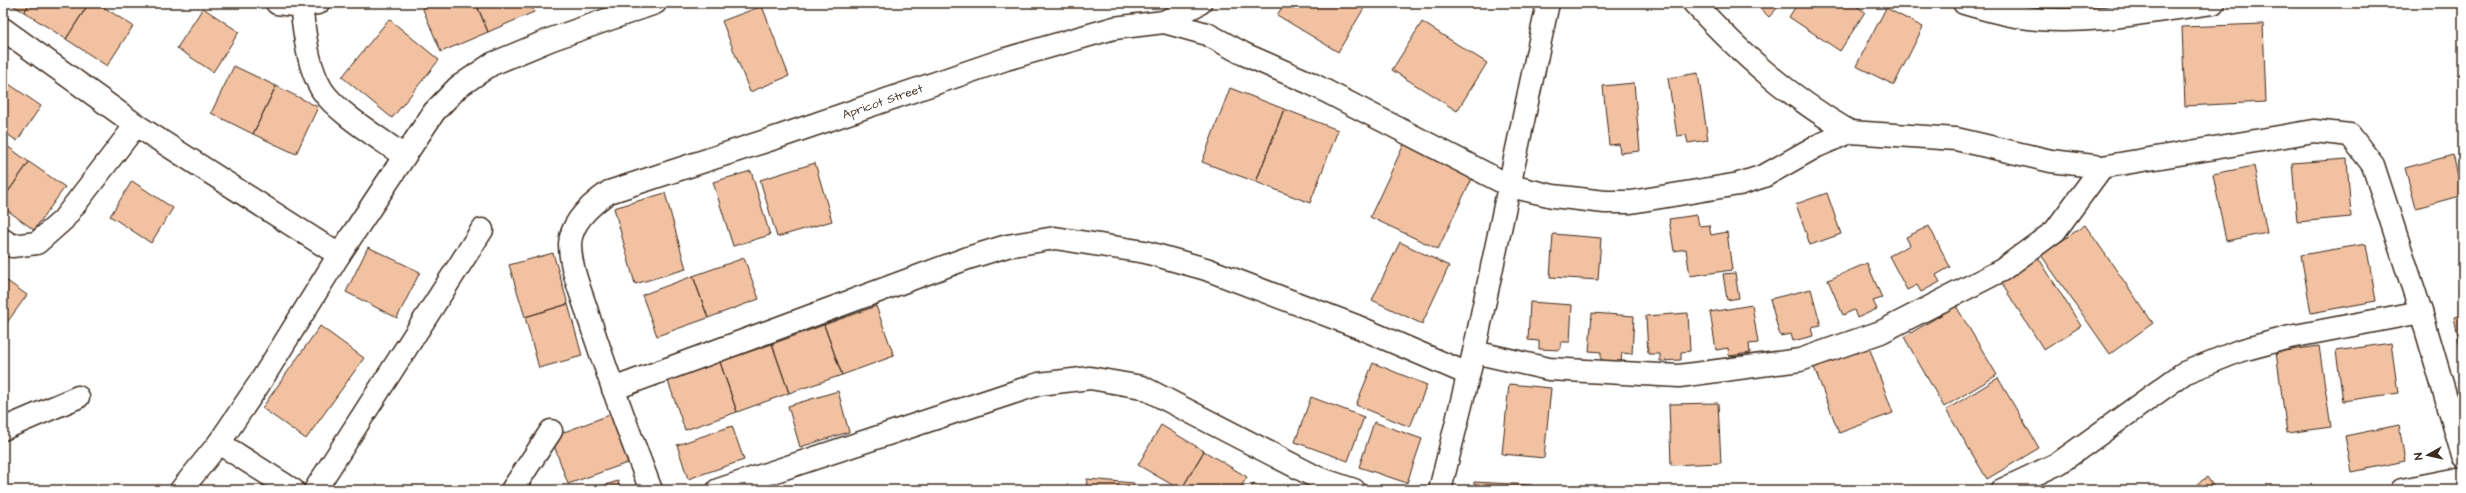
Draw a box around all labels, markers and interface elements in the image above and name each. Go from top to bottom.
street label: Apricot Street [840,80,925,123]
north arrow [2408,435,2448,475]
text: N [2411,452,2427,461]

